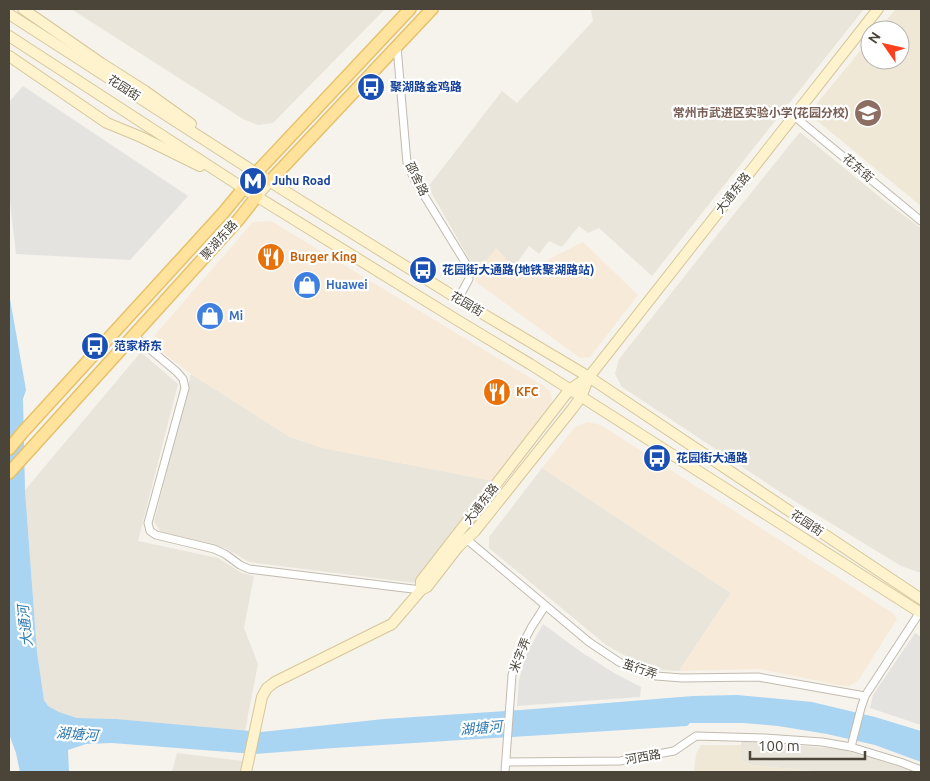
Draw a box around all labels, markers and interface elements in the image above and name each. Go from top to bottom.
north arrow [860,20,910,70]
text: N [865,29,884,47]
street label: 花园街 [106,72,143,103]
bus stop icon: 聚湖路金鸡路 [356,72,386,102]
place label: 聚湖路金鸡路 [390,80,462,93]
school or university icon: 常州市武进区实验小学(花园分校) [853,98,883,128]
place label: 常州市武进区实验小学(花园分校) [673,106,849,120]
street label: 花东街 [840,151,876,184]
street label: 邵舍路 [404,160,431,198]
metro station icon: Juhu Road [238,166,268,196]
street label: 大通东路 [713,170,753,216]
place label: Juhu Road [272,174,331,187]
street label: 聚湖东路 [198,217,240,262]
restaurant icon: Burger King [256,242,286,272]
place label: Burger King [290,250,357,263]
bus stop icon: 花园街大通路(地铁聚湖路站) [408,255,438,285]
place label: 花园街大通路(地铁聚湖路站) [442,263,594,277]
shop icon: Huawei [292,270,322,300]
place label: Huawei [326,278,368,291]
street label: 花园街 [448,289,486,318]
shop icon: Mi [195,301,225,331]
place label: Mi [229,309,243,322]
bus stop icon: 范家桥东 [80,331,110,361]
place label: 范家桥东 [114,339,162,352]
restaurant icon: KFC [482,377,512,407]
place label: KFC [516,385,539,398]
bus stop icon: 花园街大通路 [642,443,672,473]
place label: 花园街大通路 [676,451,748,464]
street label: 大通东路 [461,481,501,527]
street label: 花园街 [789,507,826,538]
water label: 大通河 [15,601,35,648]
street label: 米字弄 [507,636,532,674]
street label: 茧行弄 [621,657,659,681]
water label: 湖塘河 [459,718,506,738]
water label: 湖塘河 [55,725,101,744]
scale bar [750,728,865,760]
text: 100 m [758,737,800,754]
street label: 河西路 [624,747,662,766]

